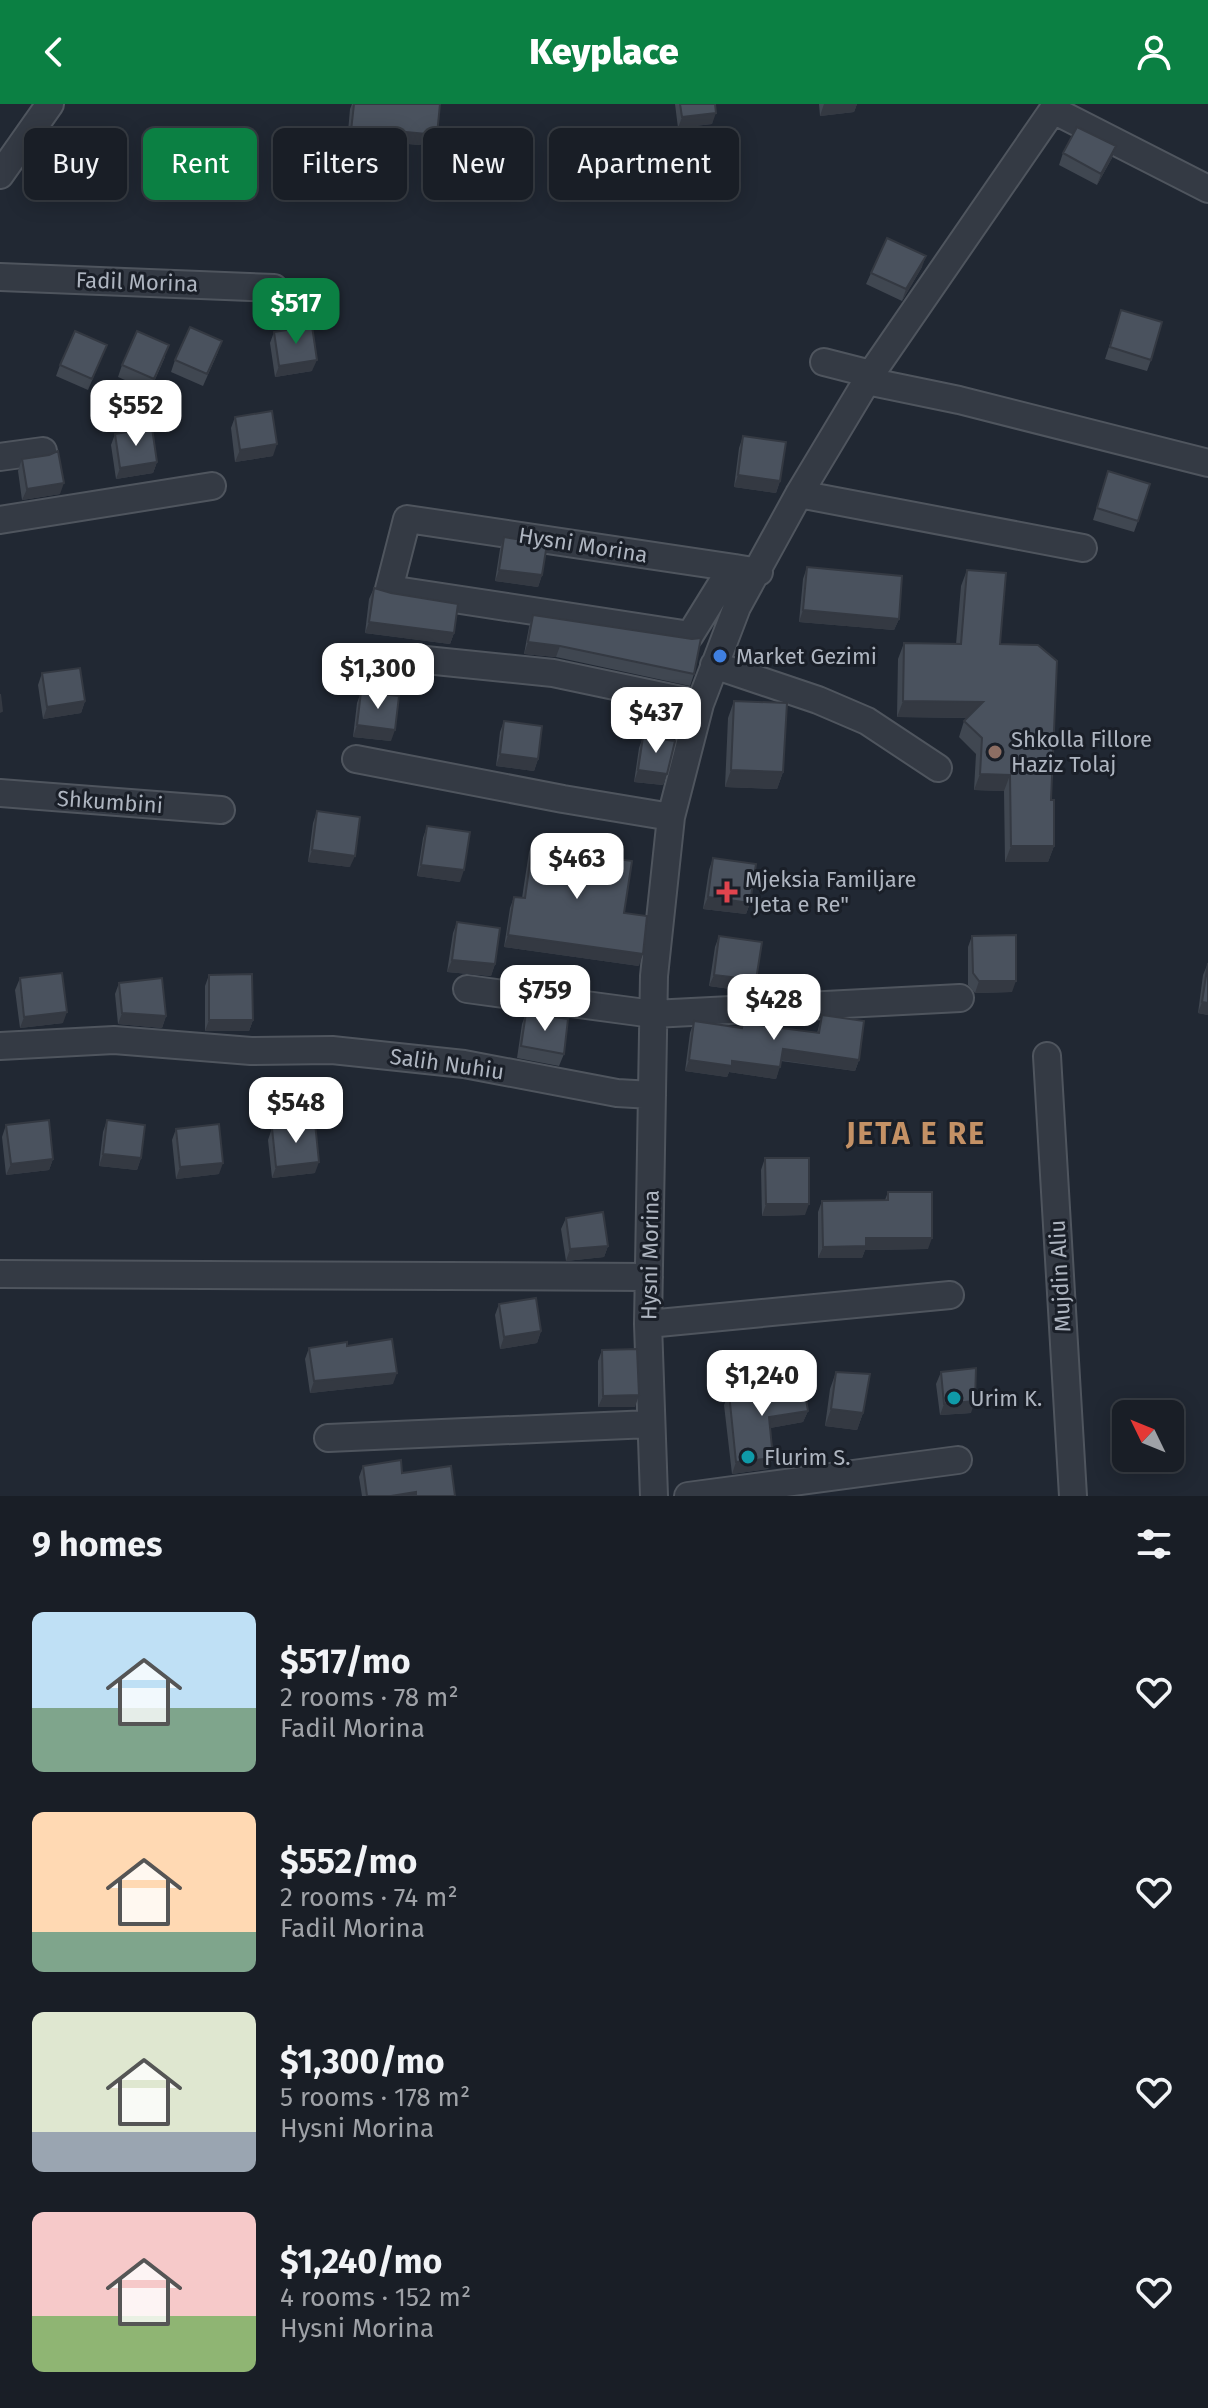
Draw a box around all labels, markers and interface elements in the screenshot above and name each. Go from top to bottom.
icon: back [32,30,76,74]
text: Keyplace [529,30,679,74]
icon: person [1132,30,1176,74]
chip: Buy [24,128,127,200]
chip: Rent [143,128,257,200]
chip: Filters [273,128,407,200]
chip: New [423,128,533,200]
chip: Apartment [549,128,739,200]
street label: Fadil Morina [75,266,199,298]
pin: $517 [249,278,343,346]
text: $517 [271,288,321,319]
pin: $552 [89,380,183,448]
text: $552 [108,390,164,421]
street label: Hysni Morina [517,521,649,569]
pin: $1,300 [313,643,443,711]
place label: Market Gezimi [736,643,877,670]
marker: Market Gezimi [711,647,729,665]
text: $1,300 [340,653,416,684]
pin: $437 [609,687,703,755]
text: $437 [629,697,683,728]
place label: Shkolla Fillore Haziz Tolaj [1011,726,1152,778]
marker: Shkolla Fillore Haziz Tolaj [986,743,1004,761]
street label: Shkumbini [56,785,164,819]
pin: $463 [530,833,624,901]
text: $463 [549,843,605,874]
place label: Mjeksia Familjare "Jeta e Re" [745,866,917,918]
marker: Mjeksia Familjare "Jeta e Re" [716,881,738,903]
pin: $759 [498,965,592,1033]
pin: $428 [727,974,821,1042]
text: $759 [518,975,572,1006]
text: $428 [746,984,803,1015]
street label: Salih Nuhiu [388,1043,506,1085]
pin: $548 [249,1077,343,1145]
text: $548 [267,1087,325,1118]
district label: JETA E RE [845,1116,986,1152]
street label: Hysni Morina [635,1190,665,1320]
street label: Mujdin Aliu [1044,1219,1076,1333]
pin: $1,240 [697,1350,827,1418]
text: $1,240 [725,1360,799,1391]
place label: Urim K. [970,1385,1042,1412]
marker: Urim K. [945,1389,963,1407]
north arrow [1112,1400,1184,1472]
map controls [1112,1400,1184,1472]
place label: Flurim S. [764,1444,850,1471]
marker: Flurim S. [739,1448,757,1466]
icon: filters [1132,1522,1176,1566]
text: 9 homes [32,1524,163,1565]
text: $517/mo [280,1641,411,1682]
icon: home [96,1644,192,1740]
icon: heart [1132,1670,1176,1714]
text: 2 rooms · 78 m² [280,1682,459,1713]
text: Fadil Morina [280,1713,425,1744]
text: $552/mo [280,1841,417,1882]
icon: home [96,1844,192,1940]
icon: heart [1132,1870,1176,1914]
text: 2 rooms · 74 m² [280,1882,458,1913]
text: Fadil Morina [280,1913,425,1944]
text: $1,300/mo [280,2041,445,2082]
icon: home [96,2044,192,2140]
icon: heart [1132,2070,1176,2114]
text: 5 rooms · 178 m² [280,2082,470,2113]
text: Hysni Morina [280,2113,434,2144]
text: $1,240/mo [280,2241,442,2282]
icon: home [96,2244,192,2340]
icon: heart [1132,2270,1176,2314]
text: 4 rooms · 152 m² [280,2282,471,2313]
text: Hysni Morina [280,2313,434,2344]

